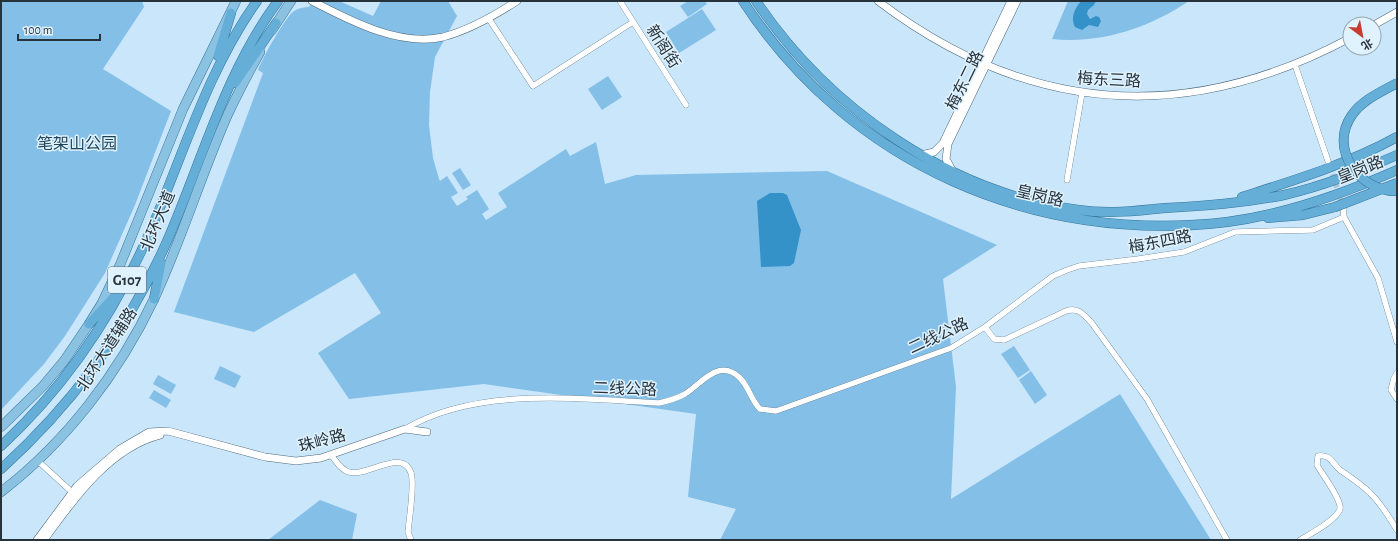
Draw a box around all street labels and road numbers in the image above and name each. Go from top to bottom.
street label: 新阁街 [643,22,684,71]
street label: 梅东二路 [943,48,986,113]
street label: 梅东三路 [1077,69,1141,90]
street label: 皇岗路 [1335,153,1386,186]
street label: 皇岗路 [1015,182,1065,209]
street label: 北环大道 [137,188,178,254]
street label: 梅东四路 [1127,227,1193,256]
road number: G107 [108,267,146,293]
street label: 北环大道辅路 [73,304,140,394]
street label: 二线公路 [906,314,971,357]
street label: 二线公路 [593,379,657,398]
street label: 珠岭路 [297,426,348,455]

